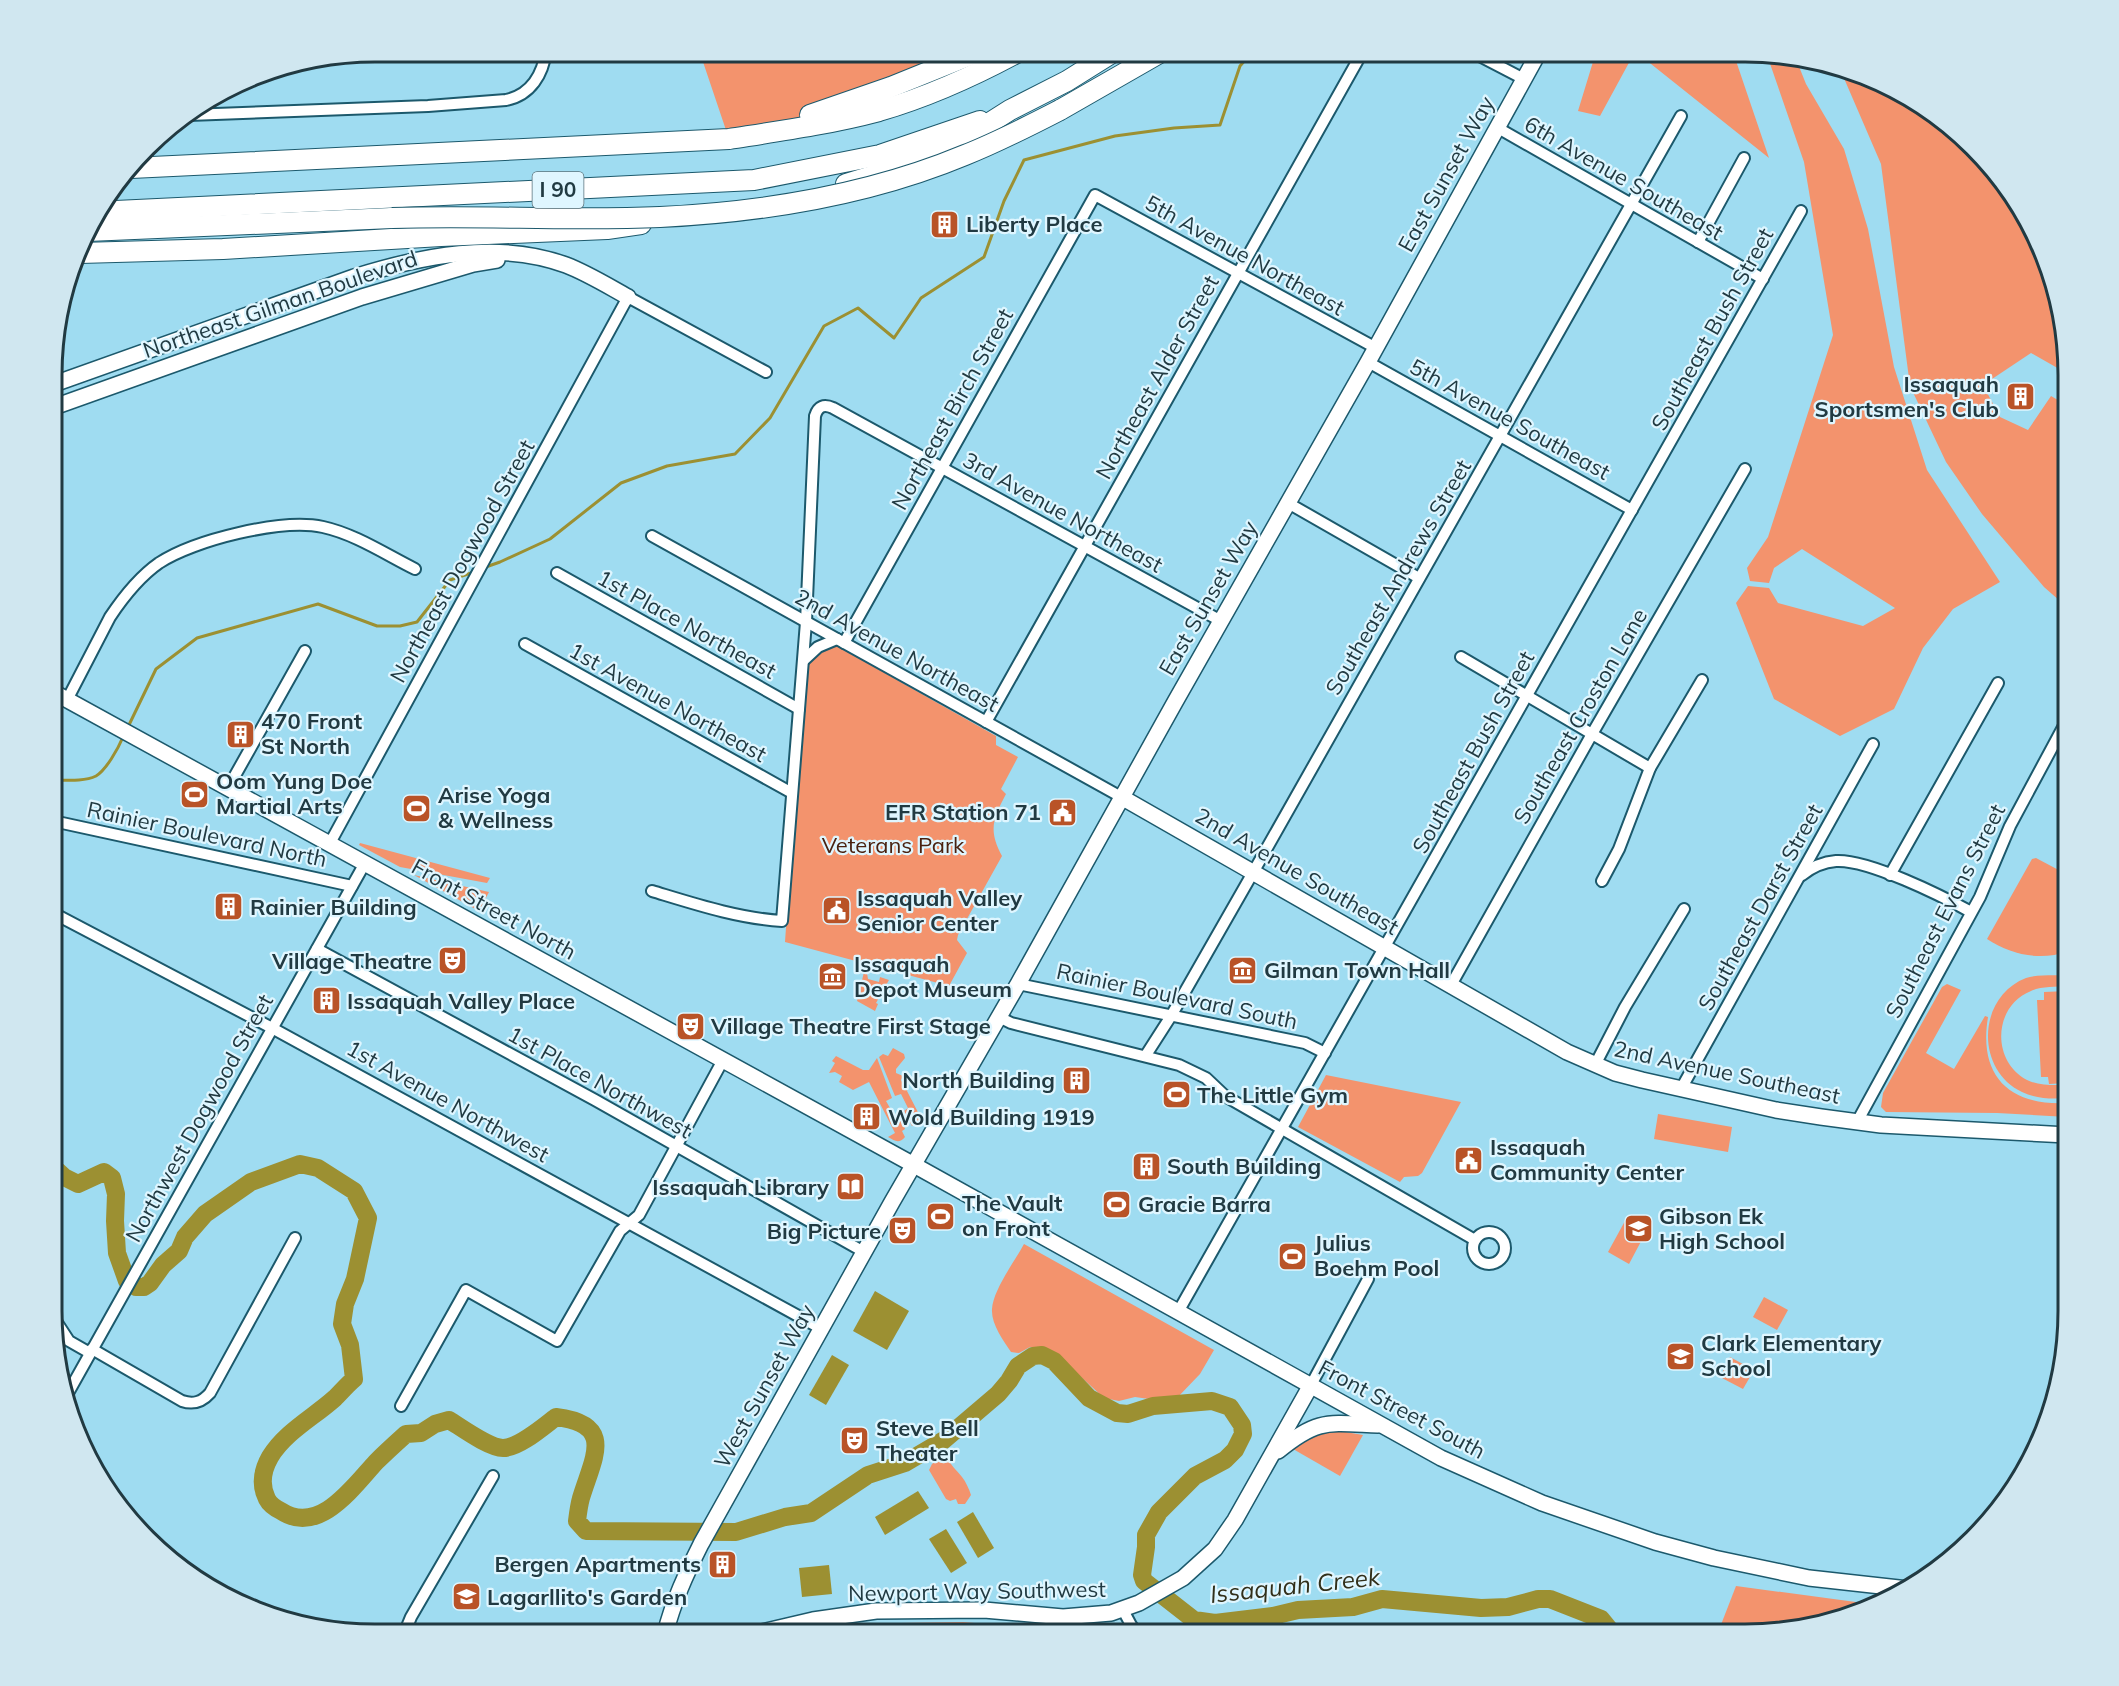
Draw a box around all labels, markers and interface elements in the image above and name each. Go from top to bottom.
street label: East Sunset Way [1392,91,1501,257]
street label: 6th Avenue Southeast [1520,110,1729,247]
road number: I 90 [532,172,584,208]
street label: 5th Avenue Northeast [1140,189,1350,322]
building icon: Liberty Place [929,208,961,240]
place label: Liberty Place [966,210,1102,238]
street label: Southeast Bush Street [1645,223,1779,435]
street label: Northeast Gilman Boulevard [139,244,421,364]
street label: Northeast Alder Street [1089,270,1225,484]
street label: Northeast Birch Street [885,303,1019,515]
street label: 5th Avenue Southeast [1405,352,1615,486]
place label: Issaquah Sportsmen's Club [1814,370,1999,423]
building icon: Issaquah Sportsmen's Club [2004,381,2036,413]
street label: Northeast Dogwood Street [383,434,541,687]
street label: 3rd Avenue Northeast [958,445,1168,579]
street label: Southeast Andrews Street [1319,454,1477,700]
street label: East Sunset Way [1152,515,1264,680]
street label: 1st Place Northeast [593,563,782,685]
street label: 2nd Avenue Northeast [790,582,1004,718]
street label: Southeast Croston Lane [1507,603,1653,829]
street label: 1st Avenue Northeast [564,636,772,768]
street label: Southeast Bush Street [1406,646,1540,858]
place label: 470 Front St North [261,707,362,760]
building icon: 470 Front St North [224,718,256,750]
place label: Oom Yung Doe Martial Arts [216,767,372,820]
sports icon: Oom Yung Doe Martial Arts [179,778,211,810]
place label: Arise Yoga & Wellness [438,781,553,834]
sports icon: Arise Yoga & Wellness [401,792,433,824]
street label: Rainier Boulevard North [85,795,329,873]
public building icon: EFR Station 71 [1046,796,1078,828]
place label: EFR Station 71 [885,798,1041,826]
street label: Southeast Darst Street [1692,799,1829,1015]
street label: Southeast Evans Street [1879,799,2011,1023]
street label: 2nd Avenue Southeast [1190,801,1404,941]
park label: Veterans Park [822,831,965,859]
street label: Front Street North [407,852,581,966]
place label: Issaquah Valley Senior Center [857,884,1022,937]
building icon: Rainier Building [213,891,245,923]
place label: Rainier Building [250,893,417,921]
public building icon: Issaquah Valley Senior Center [820,895,852,927]
theatre icon: Village Theatre [437,945,469,977]
place label: Village Theatre [271,947,432,975]
place label: Issaquah Depot Museum [854,950,1012,1003]
museum icon: Gilman Town Hall [1227,954,1259,986]
place label: Gilman Town Hall [1264,956,1450,984]
street label: Rainier Boulevard South [1054,957,1300,1035]
museum icon: Issaquah Depot Museum [817,961,849,993]
building icon: Issaquah Valley Place [310,985,342,1017]
place label: Issaquah Valley Place [347,987,575,1015]
street label: Northwest Dogwood Street [119,989,279,1247]
theatre icon: Village Theatre First Stage [674,1010,706,1042]
place label: Village Theatre First Stage [710,1012,991,1040]
street label: 1st Place Northwest [503,1020,697,1144]
street label: 1st Avenue Northwest [342,1034,554,1168]
street label: 2nd Avenue Southeast [1611,1034,1843,1110]
building icon: North Building [1060,1064,1092,1096]
place label: North Building [902,1066,1055,1094]
sports icon: The Little Gym [1160,1079,1192,1111]
place label: The Little Gym [1197,1081,1348,1109]
building icon: Wold Building 1919 [851,1101,883,1133]
place label: Wold Building 1919 [888,1103,1095,1131]
place label: Issaquah Community Center [1490,1133,1684,1186]
public building icon: Issaquah Community Center [1453,1144,1485,1176]
building icon: South Building [1130,1150,1162,1182]
place label: South Building [1167,1152,1321,1180]
library icon: Issaquah Library [834,1171,866,1203]
place label: Issaquah Library [652,1173,829,1201]
sports icon: Gracie Barra [1101,1188,1133,1220]
place label: The Vault on Front [962,1189,1062,1242]
place label: Gracie Barra [1138,1190,1271,1218]
sports icon: The Vault on Front [925,1200,957,1232]
place label: Gibson Ek High School [1659,1202,1785,1255]
school or university icon: Gibson Ek High School [1622,1213,1654,1245]
theatre icon: Big Picture [886,1215,918,1247]
place label: Big Picture [767,1217,881,1245]
place label: Julius Boehm Pool [1314,1229,1439,1282]
sports icon: Julius Boehm Pool [1277,1240,1309,1272]
street label: West Sunset Way [707,1299,821,1473]
place label: Clark Elementary School [1701,1329,1882,1382]
school or university icon: Clark Elementary School [1664,1340,1696,1372]
street label: Front Street South [1314,1353,1490,1465]
place label: Steve Bell Theater [876,1414,979,1467]
theatre icon: Steve Bell Theater [839,1425,871,1457]
building icon: Bergen Apartments [706,1548,738,1580]
place label: Bergen Apartments [494,1550,701,1578]
water label: Issaquah Creek [1208,1561,1382,1609]
street label: Newport Way Southwest [848,1575,1106,1607]
school or university icon: Lagarllito's Garden [450,1581,482,1613]
place label: Lagarllito's Garden [487,1583,687,1611]

